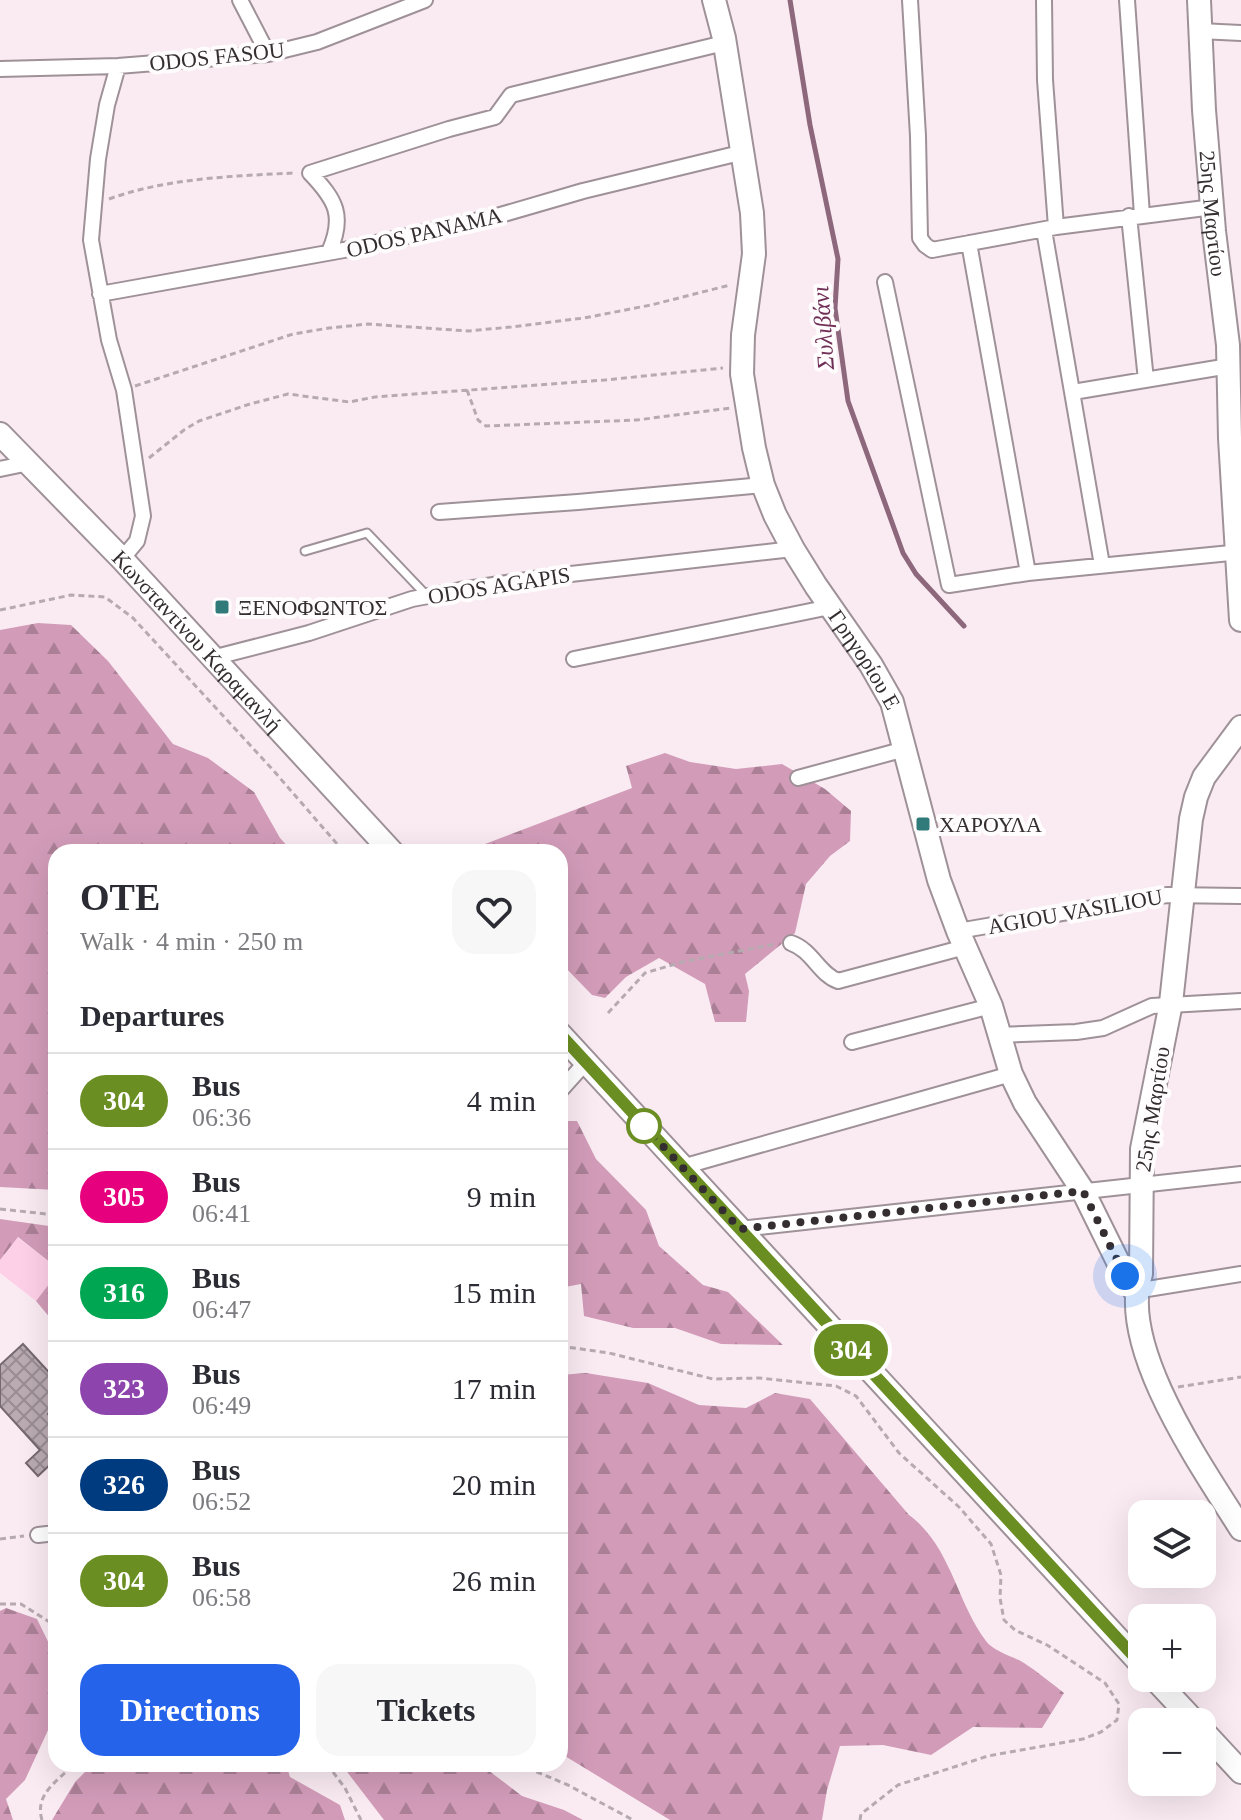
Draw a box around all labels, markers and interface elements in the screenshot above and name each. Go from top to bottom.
street label: ODOS FASOU [148,37,286,76]
street label: 25ης Μαρτίου [1194,150,1231,278]
street label: ODOS PANAMA [344,202,504,263]
water label: Συλιβάνι [807,285,839,372]
street label: Κωνσταντίνου Καραμανλή [107,545,287,737]
street label: ODOS AGAPIS [426,562,572,609]
place label: ΞΕΝΟΦΩΝΤΟΣ [238,595,387,620]
marker: ΞΕΝΟΦΩΝΤΟΣ [213,598,231,616]
street label: Γρηγορίου Ε [823,605,906,714]
place label: ΧΑΡΟΥΛΑ [939,812,1042,837]
marker: ΧΑΡΟΥΛΑ [914,815,932,833]
button: heart [452,870,536,954]
text: ΟΤΕ [80,876,160,918]
street label: AGIOU VASILIOU [986,884,1165,939]
text: Walk · 4 min · 250 m [80,927,303,956]
text: Departures [80,999,224,1032]
street label: 25ης Μαρτίου [1130,1045,1175,1173]
text: Bus [192,1069,240,1102]
text: 4 min [467,1084,536,1117]
text: 304 [103,1085,145,1116]
text: 06:36 [192,1103,251,1132]
unlabelled marker [627,1109,661,1143]
text: Bus [192,1165,240,1198]
text: 9 min [467,1180,536,1213]
text: 305 [103,1181,145,1212]
text: 06:41 [192,1199,251,1228]
your location [1105,1256,1145,1296]
text: Bus [192,1261,240,1294]
text: 15 min [452,1276,536,1309]
text: 316 [103,1277,145,1308]
text: 06:47 [192,1295,251,1324]
line badge: 304 [805,1324,897,1376]
text: 304 [830,1334,872,1365]
text: Bus [192,1357,240,1390]
text: 17 min [452,1372,536,1405]
text: 323 [103,1373,145,1404]
text: 06:49 [192,1391,251,1420]
text: Bus [192,1453,240,1486]
text: 20 min [452,1468,536,1501]
text: 326 [103,1469,145,1500]
text: 06:52 [192,1487,251,1516]
map controls [1128,1500,1216,1796]
button: layers [1128,1500,1216,1588]
text: Bus [192,1549,240,1582]
text: 26 min [452,1564,536,1597]
text: 304 [103,1565,145,1596]
text: 06:58 [192,1583,251,1612]
button: + [1128,1604,1216,1692]
button: Directions [80,1664,300,1756]
button: Tickets [316,1664,536,1756]
button: − [1128,1708,1216,1796]

